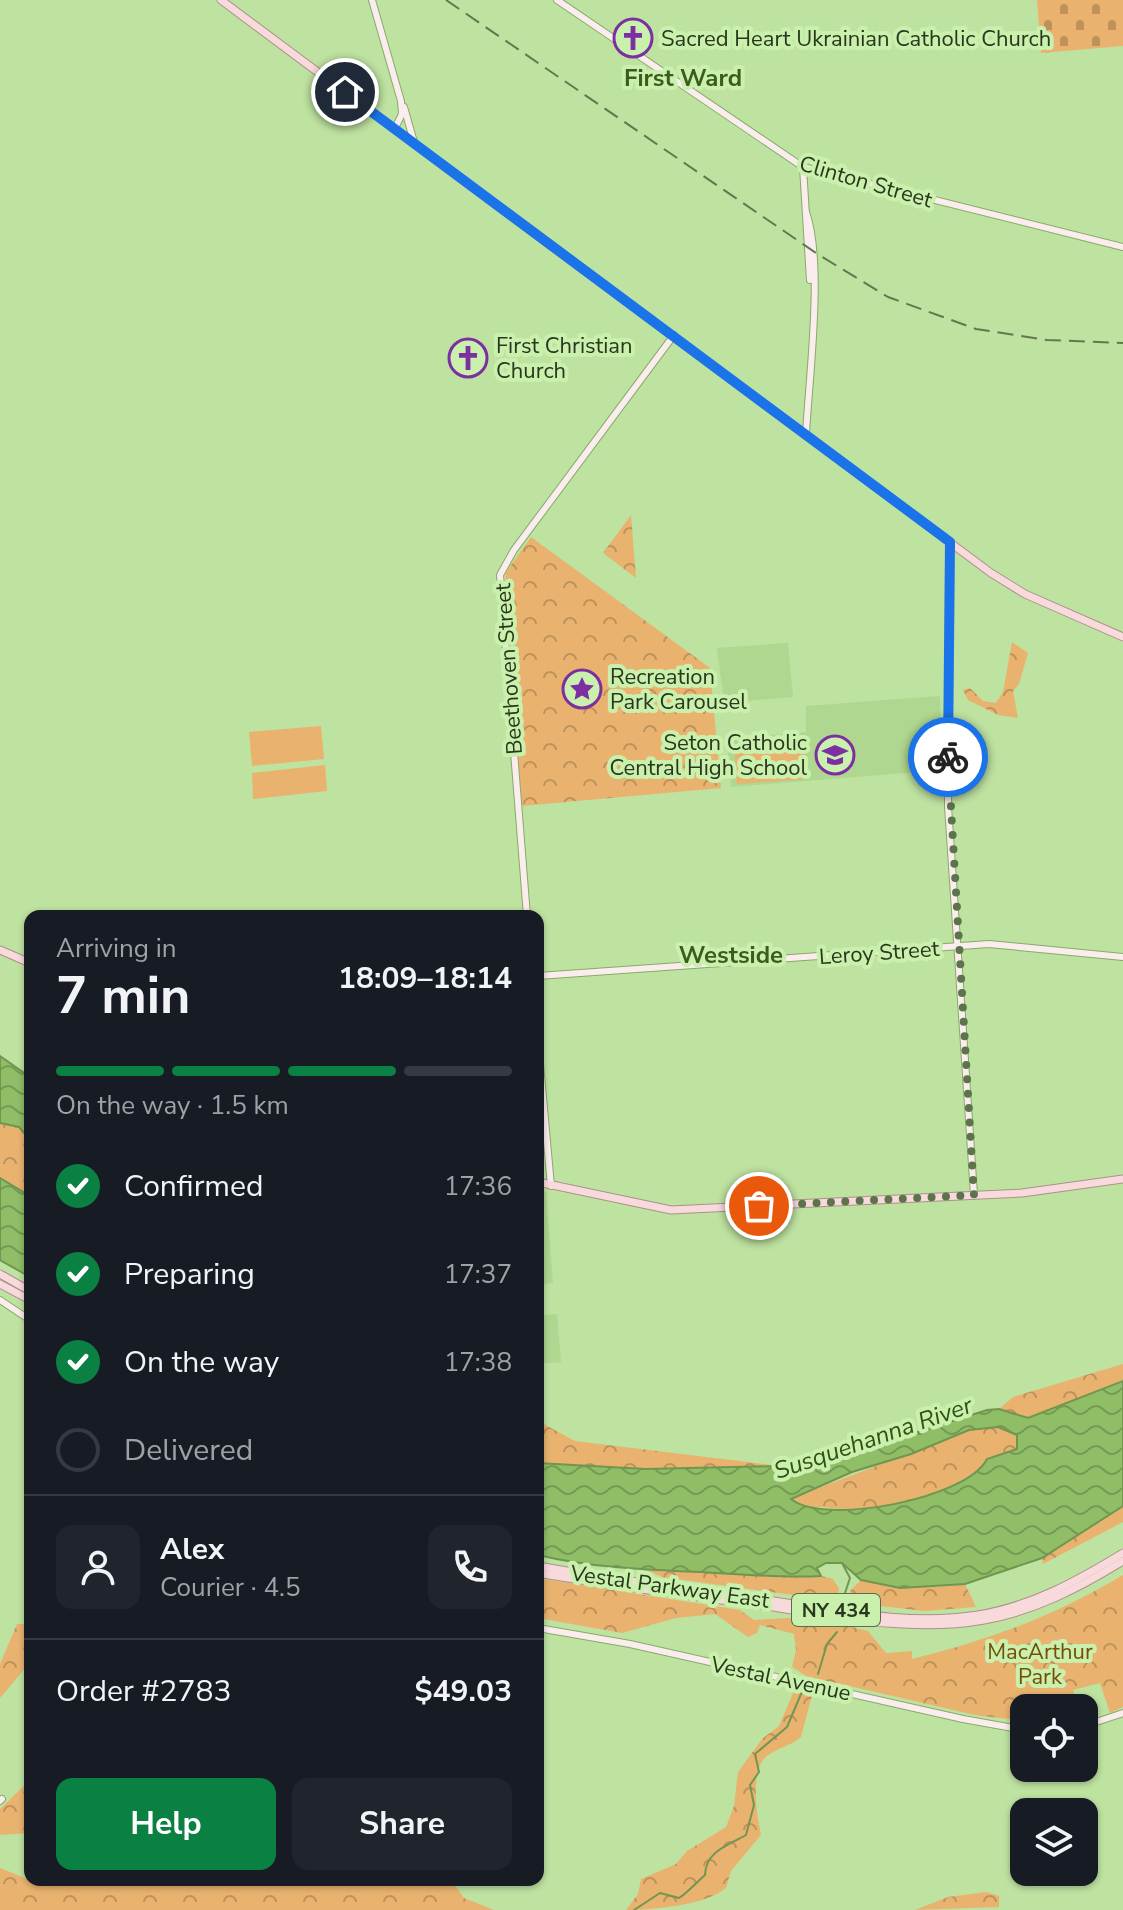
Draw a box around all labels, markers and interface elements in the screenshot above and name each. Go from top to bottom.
church icon: Sacred Heart Ukrainian Catholic Church [612,17,654,59]
place label: Sacred Heart Ukrainian Catholic Church [661,24,1051,54]
pin [311,58,379,126]
district label: First Ward [624,62,742,94]
icon: home [323,70,367,114]
street label: Clinton Street [796,149,936,215]
place label: First Christian Church [496,331,632,386]
church icon: First Christian Church [447,337,489,379]
street label: Beethoven Street [488,582,530,756]
place label: Recreation Park Carousel [610,662,747,717]
place icon: Recreation Park Carousel [561,668,603,710]
courier [908,717,988,797]
place label: Seton Catholic Central High School [609,728,807,783]
school or university icon: Seton Catholic Central High School [814,734,856,776]
icon: bike [926,735,970,779]
text: Arriving in [56,931,177,966]
street label: Leroy Street [818,934,940,972]
district label: Westside [679,939,783,971]
text: 18:09–18:14 [338,958,512,999]
text: 7 min [56,960,191,1031]
text: On the way · 1.5 km [56,1088,289,1123]
icon: check [56,1164,100,1208]
text: Confirmed [124,1166,264,1207]
text: 17:36 [444,1169,512,1204]
pin [725,1172,793,1240]
icon: bag [737,1184,781,1228]
icon: check [56,1252,100,1296]
text: Preparing [124,1254,255,1295]
text: 17:37 [444,1257,512,1292]
icon: check [56,1340,100,1384]
text: On the way [124,1342,279,1383]
text: 17:38 [444,1345,512,1380]
water label: Susquehanna River [770,1389,978,1487]
text: Delivered [124,1430,253,1471]
button: person [56,1525,140,1609]
button: phone [428,1525,512,1609]
text: Alex [160,1529,224,1570]
street label: Vestal Parkway East [568,1558,771,1616]
text: Courier · 4.5 [160,1570,301,1605]
road number: NY 434 [792,1594,880,1626]
park label: MacArthur Park [987,1637,1093,1692]
street label: Vestal Avenue [707,1649,854,1708]
text: Order #2783 [56,1671,231,1712]
text: $49.03 [415,1671,512,1712]
map controls [1010,1694,1098,1886]
button: locate [1010,1694,1098,1782]
button: Help [56,1778,276,1870]
button: Share [292,1778,512,1870]
button: layers [1010,1798,1098,1886]

